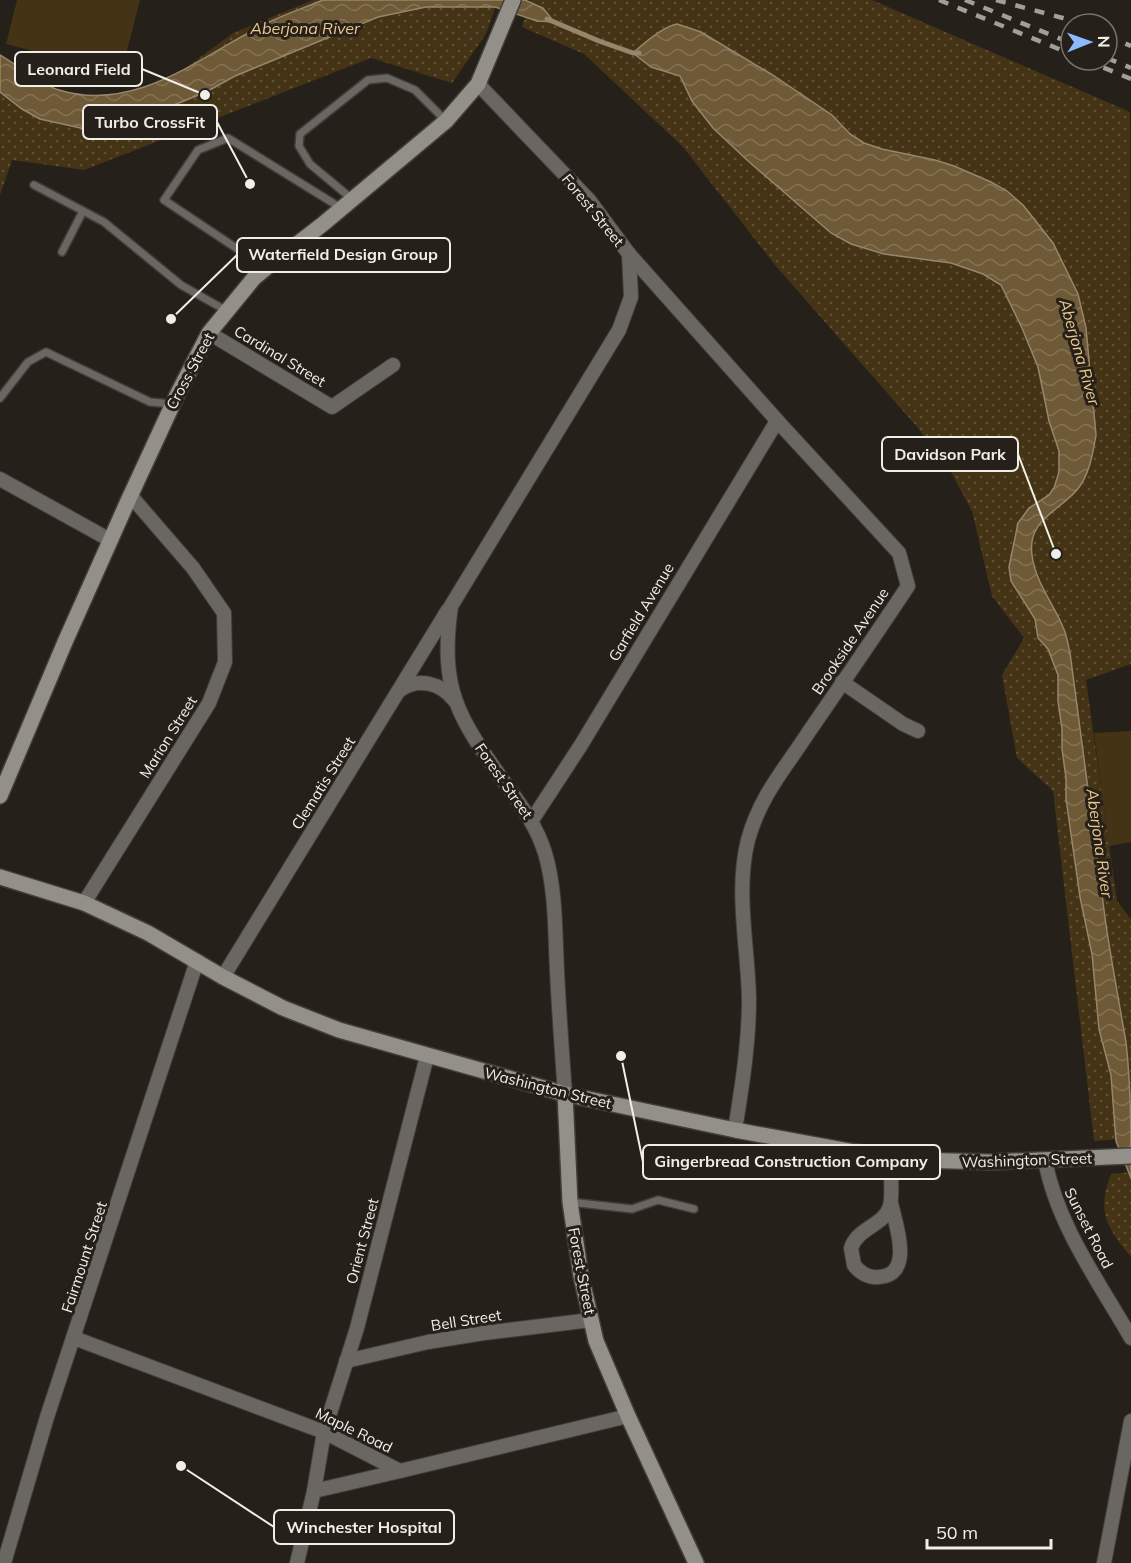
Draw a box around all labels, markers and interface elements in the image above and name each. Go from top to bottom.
north arrow [1059,12,1119,72]
water label: Aberjona River [249,18,361,38]
text: N [1094,36,1114,48]
callout: Leonard Field [15,52,142,86]
text: Leonard Field [27,59,131,79]
callout: Turbo CrossFit [83,105,217,139]
text: Turbo CrossFit [95,112,205,132]
street label: Forest Street [558,170,628,250]
callout: Waterfield Design Group [237,238,450,272]
text: Waterfield Design Group [248,244,438,264]
water label: Aberjona River [1055,296,1105,409]
street label: Cardinal Street [231,321,329,391]
street label: Cross Street [162,329,218,413]
callout: Davidson Park [882,437,1018,471]
text: Davidson Park [894,444,1007,464]
street label: Garfield Avenue [604,559,678,665]
street label: Brookside Avenue [807,584,893,698]
street label: Marion Street [135,692,201,782]
street label: Clematis Street [287,733,359,833]
street label: Forest Street [471,739,537,823]
water label: Aberjona River [1082,786,1118,900]
street label: Washington Street [482,1063,614,1113]
callout: Gingerbread Construction Company [643,1145,940,1179]
street label: Washington Street [962,1148,1092,1172]
text: Gingerbread Construction Company [654,1151,928,1171]
street label: Sunset Road [1060,1184,1118,1272]
street label: Orient Street [341,1196,383,1286]
street label: Fairmount Street [57,1199,111,1315]
street label: Forest Street [564,1226,600,1316]
street label: Bell Street [429,1305,503,1335]
street label: Maple Road [312,1403,396,1457]
callout: Winchester Hospital [274,1510,454,1544]
scale bar [927,1512,1052,1550]
text: Winchester Hospital [286,1517,442,1537]
text: 50 m [936,1521,978,1544]

